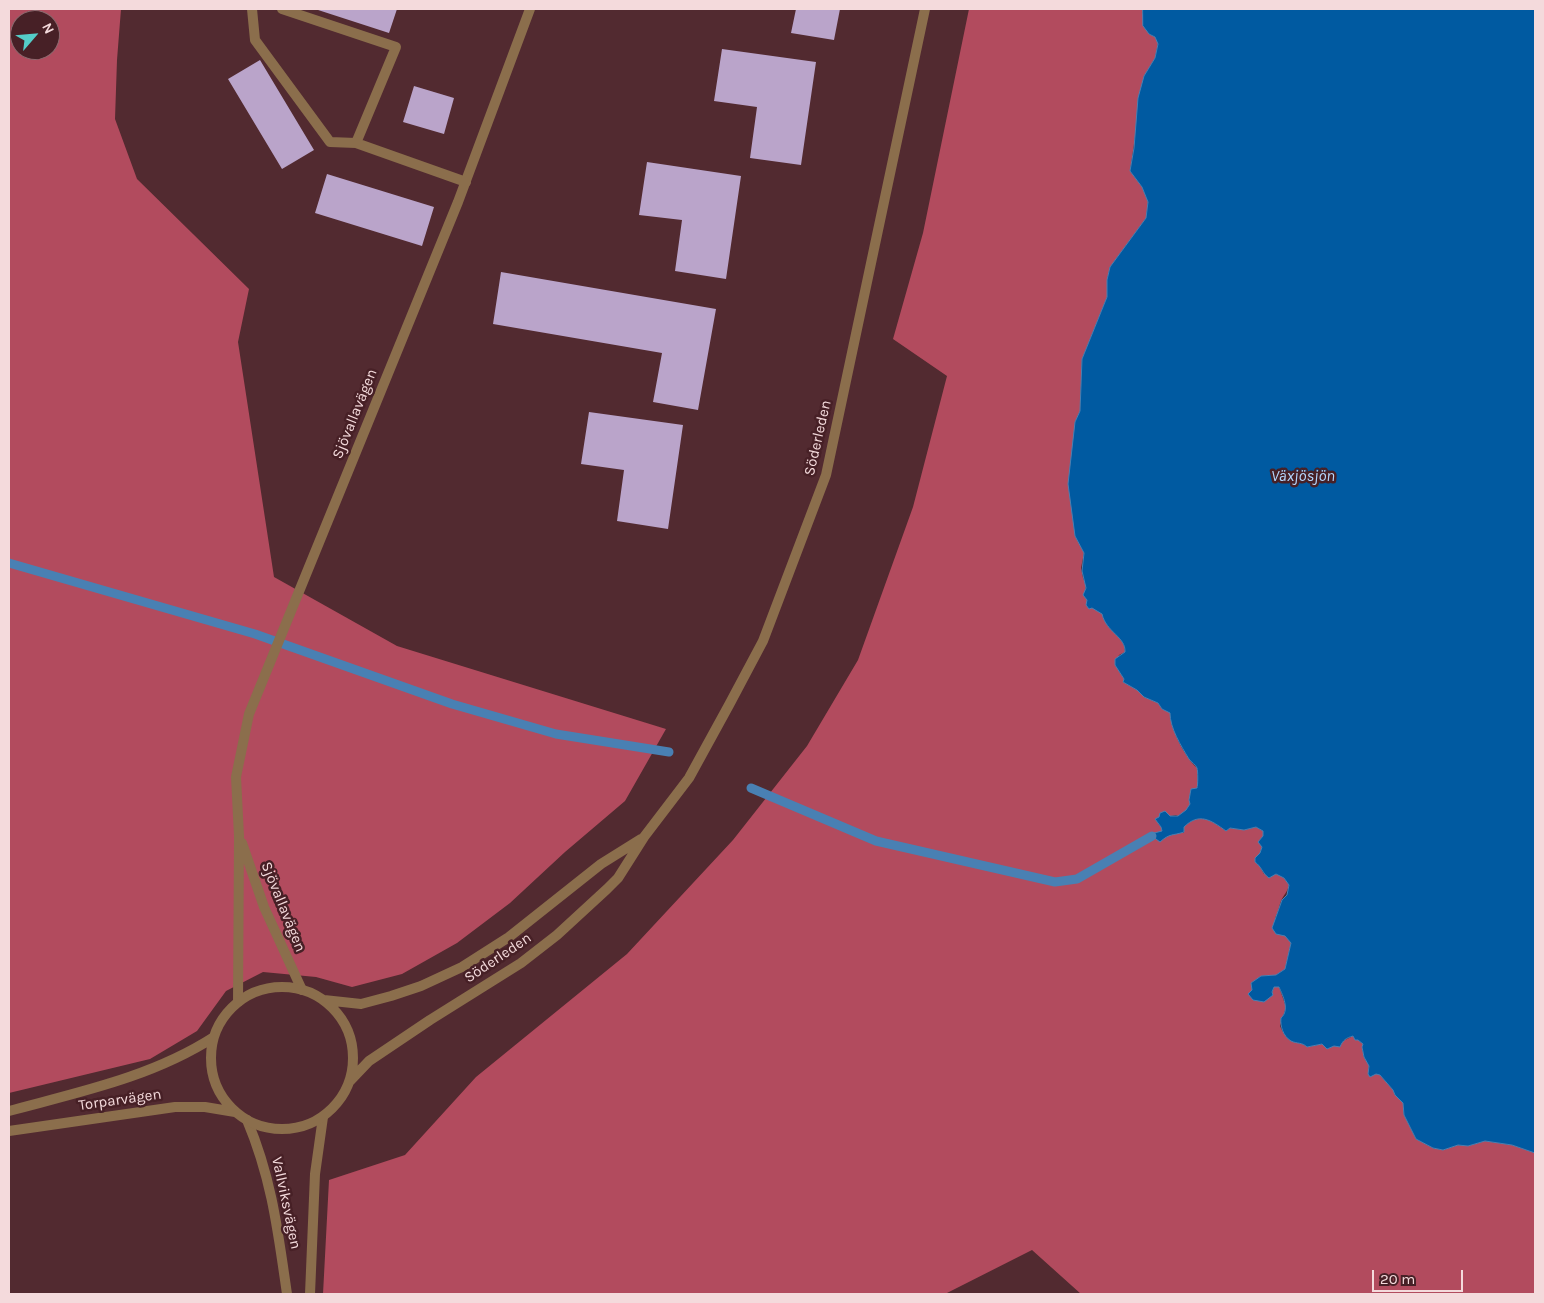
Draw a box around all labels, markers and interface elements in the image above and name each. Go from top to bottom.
north arrow [10,10,60,60]
text: N [38,20,58,37]
street label: Sjövallavägen [329,366,381,462]
street label: Söderleden [801,399,835,477]
water label: Växjösjön [1271,466,1335,486]
street label: Sjövallavägen [257,859,309,955]
street label: Söderleden [461,929,535,987]
street label: Torparvägen [77,1085,163,1115]
street label: Vallviksvägen [267,1155,305,1251]
scale bar [1374,1260,1465,1292]
text: 20 m [1380,1270,1415,1288]

